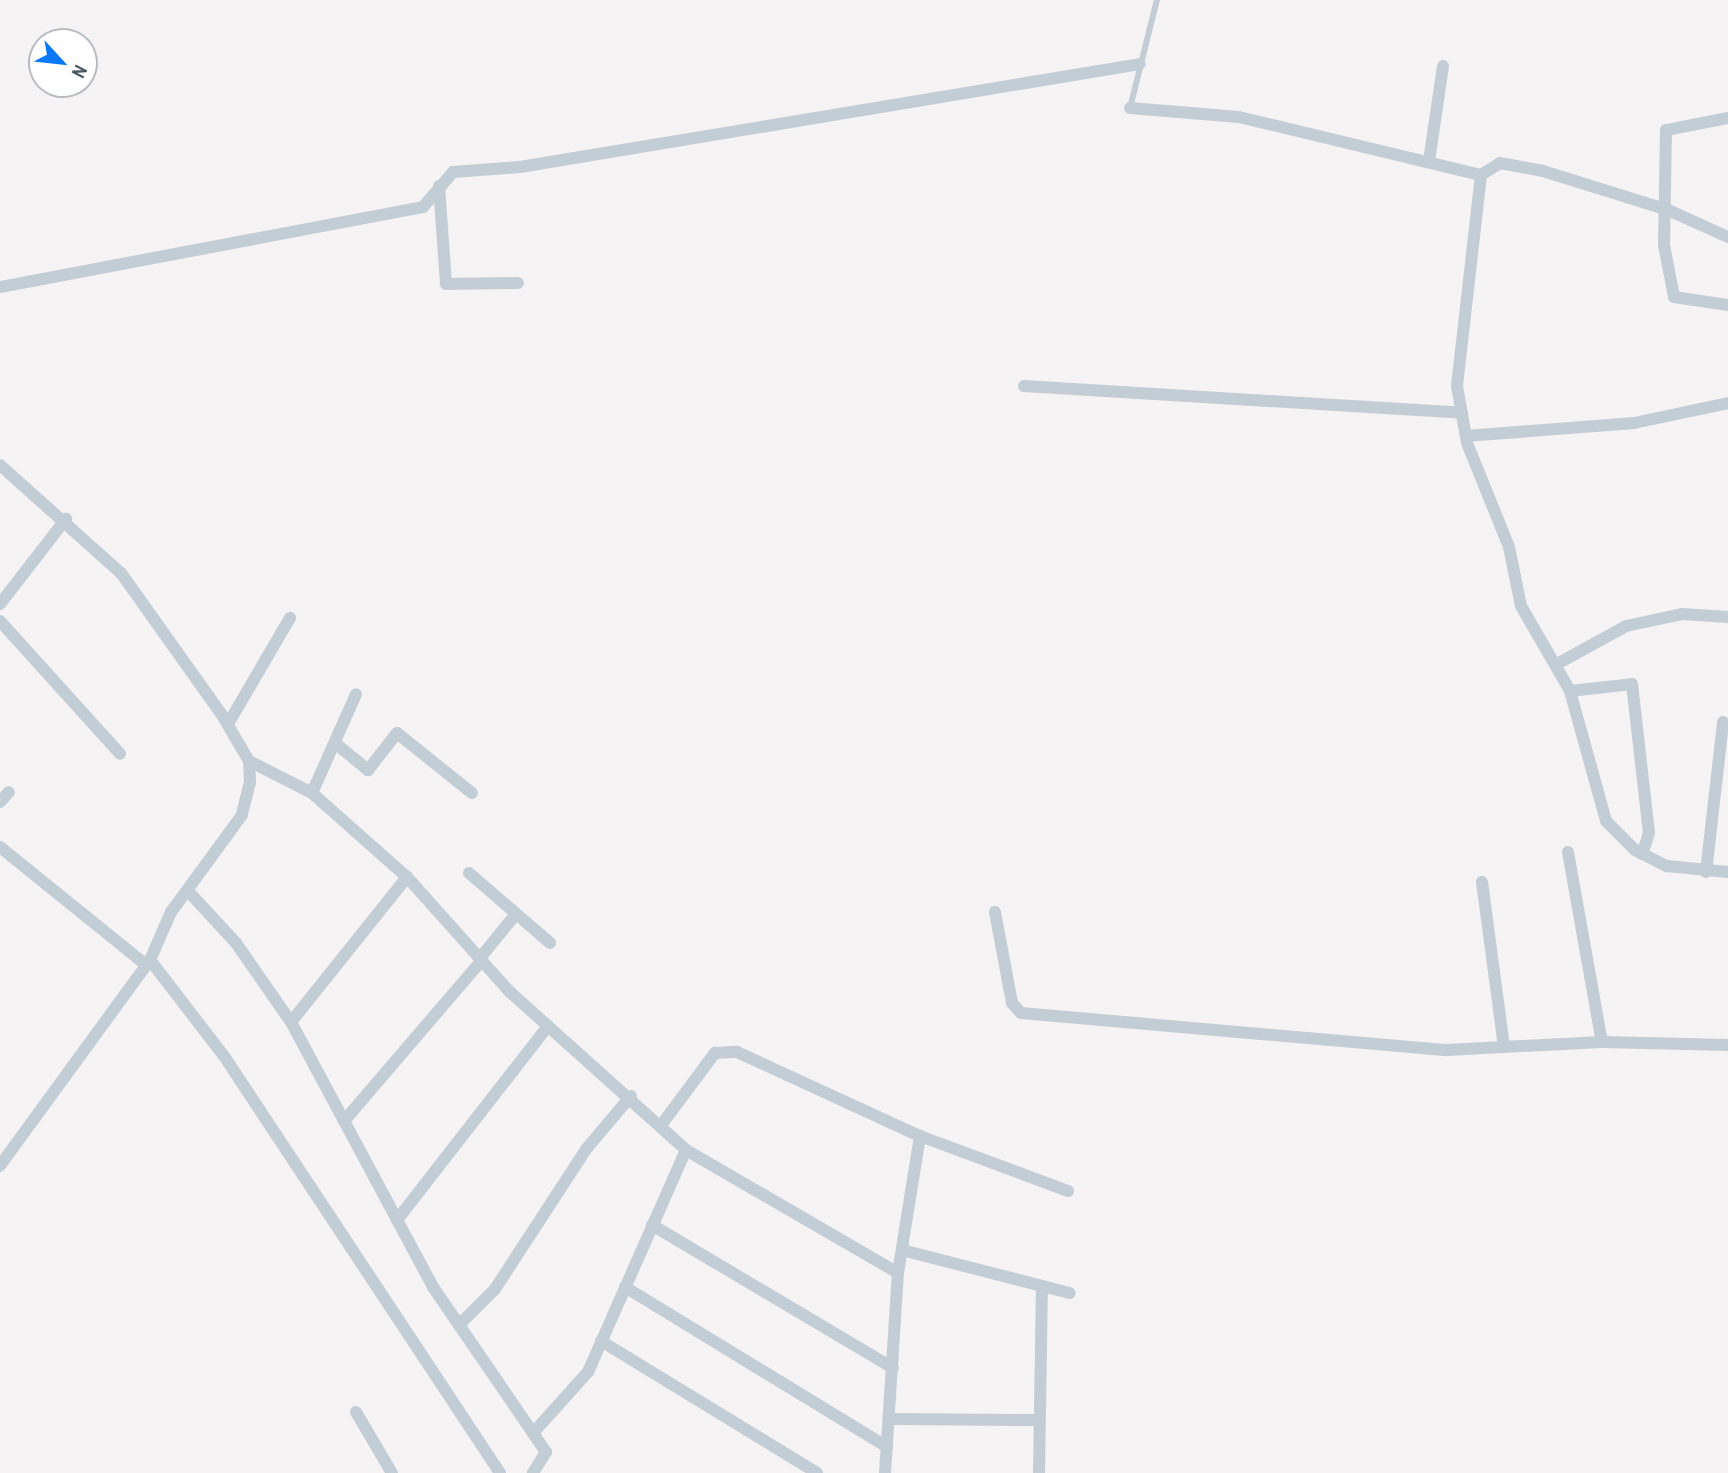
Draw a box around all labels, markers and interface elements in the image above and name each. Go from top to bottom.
north arrow [28,28,98,98]
text: N [66,61,94,83]

